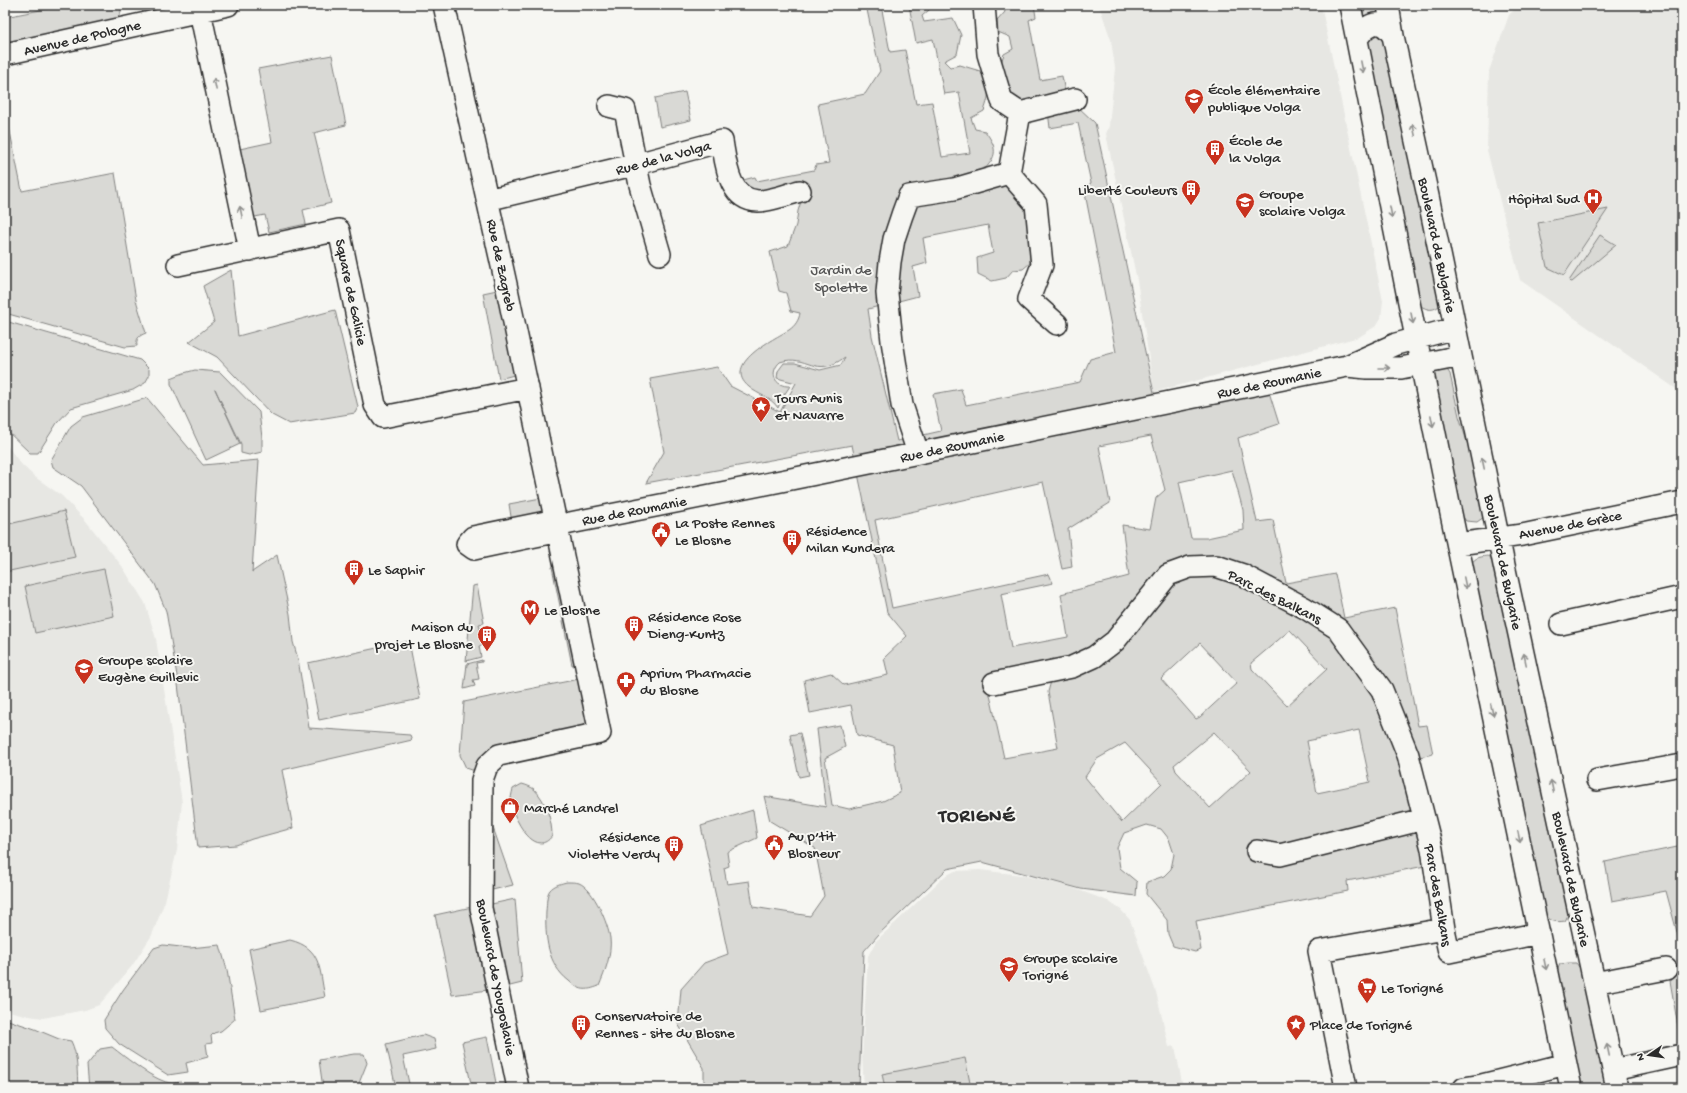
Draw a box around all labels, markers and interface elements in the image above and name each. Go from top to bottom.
street label: Avenue de Pologne [22,17,143,61]
one-way arrow [1359,60,1367,73]
one-way arrow [211,78,219,91]
place label: École élémentaire publique Volga [1207,82,1320,117]
school or university icon: École élémentaire publique Volga [1183,87,1205,115]
one-way arrow [1409,124,1417,137]
place label: École de la Volga [1229,133,1283,168]
street label: Rue de la Volga [614,137,714,180]
building icon: École de la Volga [1204,138,1226,166]
street label: Boulevard de Bulgarie [1413,175,1459,315]
building icon: Liberté Couleurs [1180,178,1202,206]
place label: Liberté Couleurs [1078,182,1177,200]
place label: Groupe scolaire Volga [1259,186,1346,221]
hospital icon: Hôpital Sud [1582,187,1604,215]
school or university icon: Groupe scolaire Volga [1234,191,1256,219]
place label: Hôpital Sud [1508,191,1580,209]
one-way arrow [237,205,245,218]
one-way arrow [1387,205,1395,218]
street label: Rue de Zagreb [481,218,519,313]
street label: Square de Galicie [330,238,370,348]
park label: Jardin de Spolette [811,262,872,297]
one-way arrow [1408,311,1416,324]
street label: Rue de Roumanie [1216,364,1323,404]
one-way arrow [1377,364,1390,372]
place label: Tours Aunis et Navarre [774,390,844,425]
place icon: Tours Aunis et Navarre [750,395,772,423]
one-way arrow [1429,414,1437,427]
street label: Rue de Roumanie [899,428,1006,468]
one-way arrow [1479,457,1487,470]
street label: Boulevard de Bulgarie [1479,492,1525,632]
street label: Rue de Roumanie [581,493,688,531]
street label: Avenue de Grèce [1518,507,1623,545]
place label: La Poste Rennes Le Blosne [675,515,775,550]
public building icon: La Poste Rennes Le Blosne [650,520,672,548]
place label: Résidence Milan Kundera [806,523,895,558]
building icon: Résidence Milan Kundera [781,528,803,556]
building icon: Le Saphir [343,558,365,586]
place label: Le Saphir [368,562,426,580]
street label: Parc des Balkans [1223,566,1325,629]
one-way arrow [1462,576,1470,589]
metro station icon: Le Blosne [519,598,541,626]
place label: Le Blosne [544,602,600,620]
place label: Résidence Rose Dieng-Kuntz [647,609,742,644]
building icon: Résidence Rose Dieng-Kuntz [623,614,645,642]
place label: Maison du projet Le Blosne [374,619,473,654]
building icon: Maison du projet Le Blosne [476,624,498,652]
place label: Groupe scolaire Eugène Guillevic [98,652,199,687]
one-way arrow [1520,653,1528,666]
school or university icon: Groupe scolaire Eugène Guillevic [73,657,95,685]
place label: Aprium Pharmacie du Blosne [640,665,751,700]
pharmacy icon: Aprium Pharmacie du Blosne [615,670,637,698]
one-way arrow [1488,703,1496,716]
one-way arrow [1547,780,1555,793]
shop icon: Marché Landrel [499,796,521,824]
place label: Marché Landrel [524,800,619,818]
district label: TORIGNÉ [937,806,1015,829]
street label: Boulevard de Bulgarie [1547,809,1593,949]
place label: Au p’tit Blosneur [787,828,841,863]
place label: Résidence Violette Verdy [567,829,661,864]
one-way arrow [1515,830,1523,843]
public building icon: Au p’tit Blosneur [763,833,785,861]
building icon: Résidence Violette Verdy [663,834,685,862]
street label: Parc des Balkans [1419,842,1455,948]
street label: Boulevard de Yougoslavie [471,897,519,1057]
place label: Groupe scolaire Torigné [1022,950,1118,985]
school or university icon: Groupe scolaire Torigné [998,955,1020,983]
one-way arrow [1542,958,1550,971]
supermarket icon: Le Torigné [1356,976,1378,1004]
place label: Le Torigné [1381,980,1444,998]
place label: Conservatoire de Rennes - site du Blosne [595,1008,735,1043]
building icon: Conservatoire de Rennes - site du Blosne [570,1013,592,1041]
place icon: Place de Torigné [1285,1013,1307,1041]
place label: Place de Torigné [1309,1017,1412,1035]
north arrow [1629,1035,1669,1075]
one-way arrow [1604,1044,1612,1057]
text: N [1635,1052,1648,1062]

